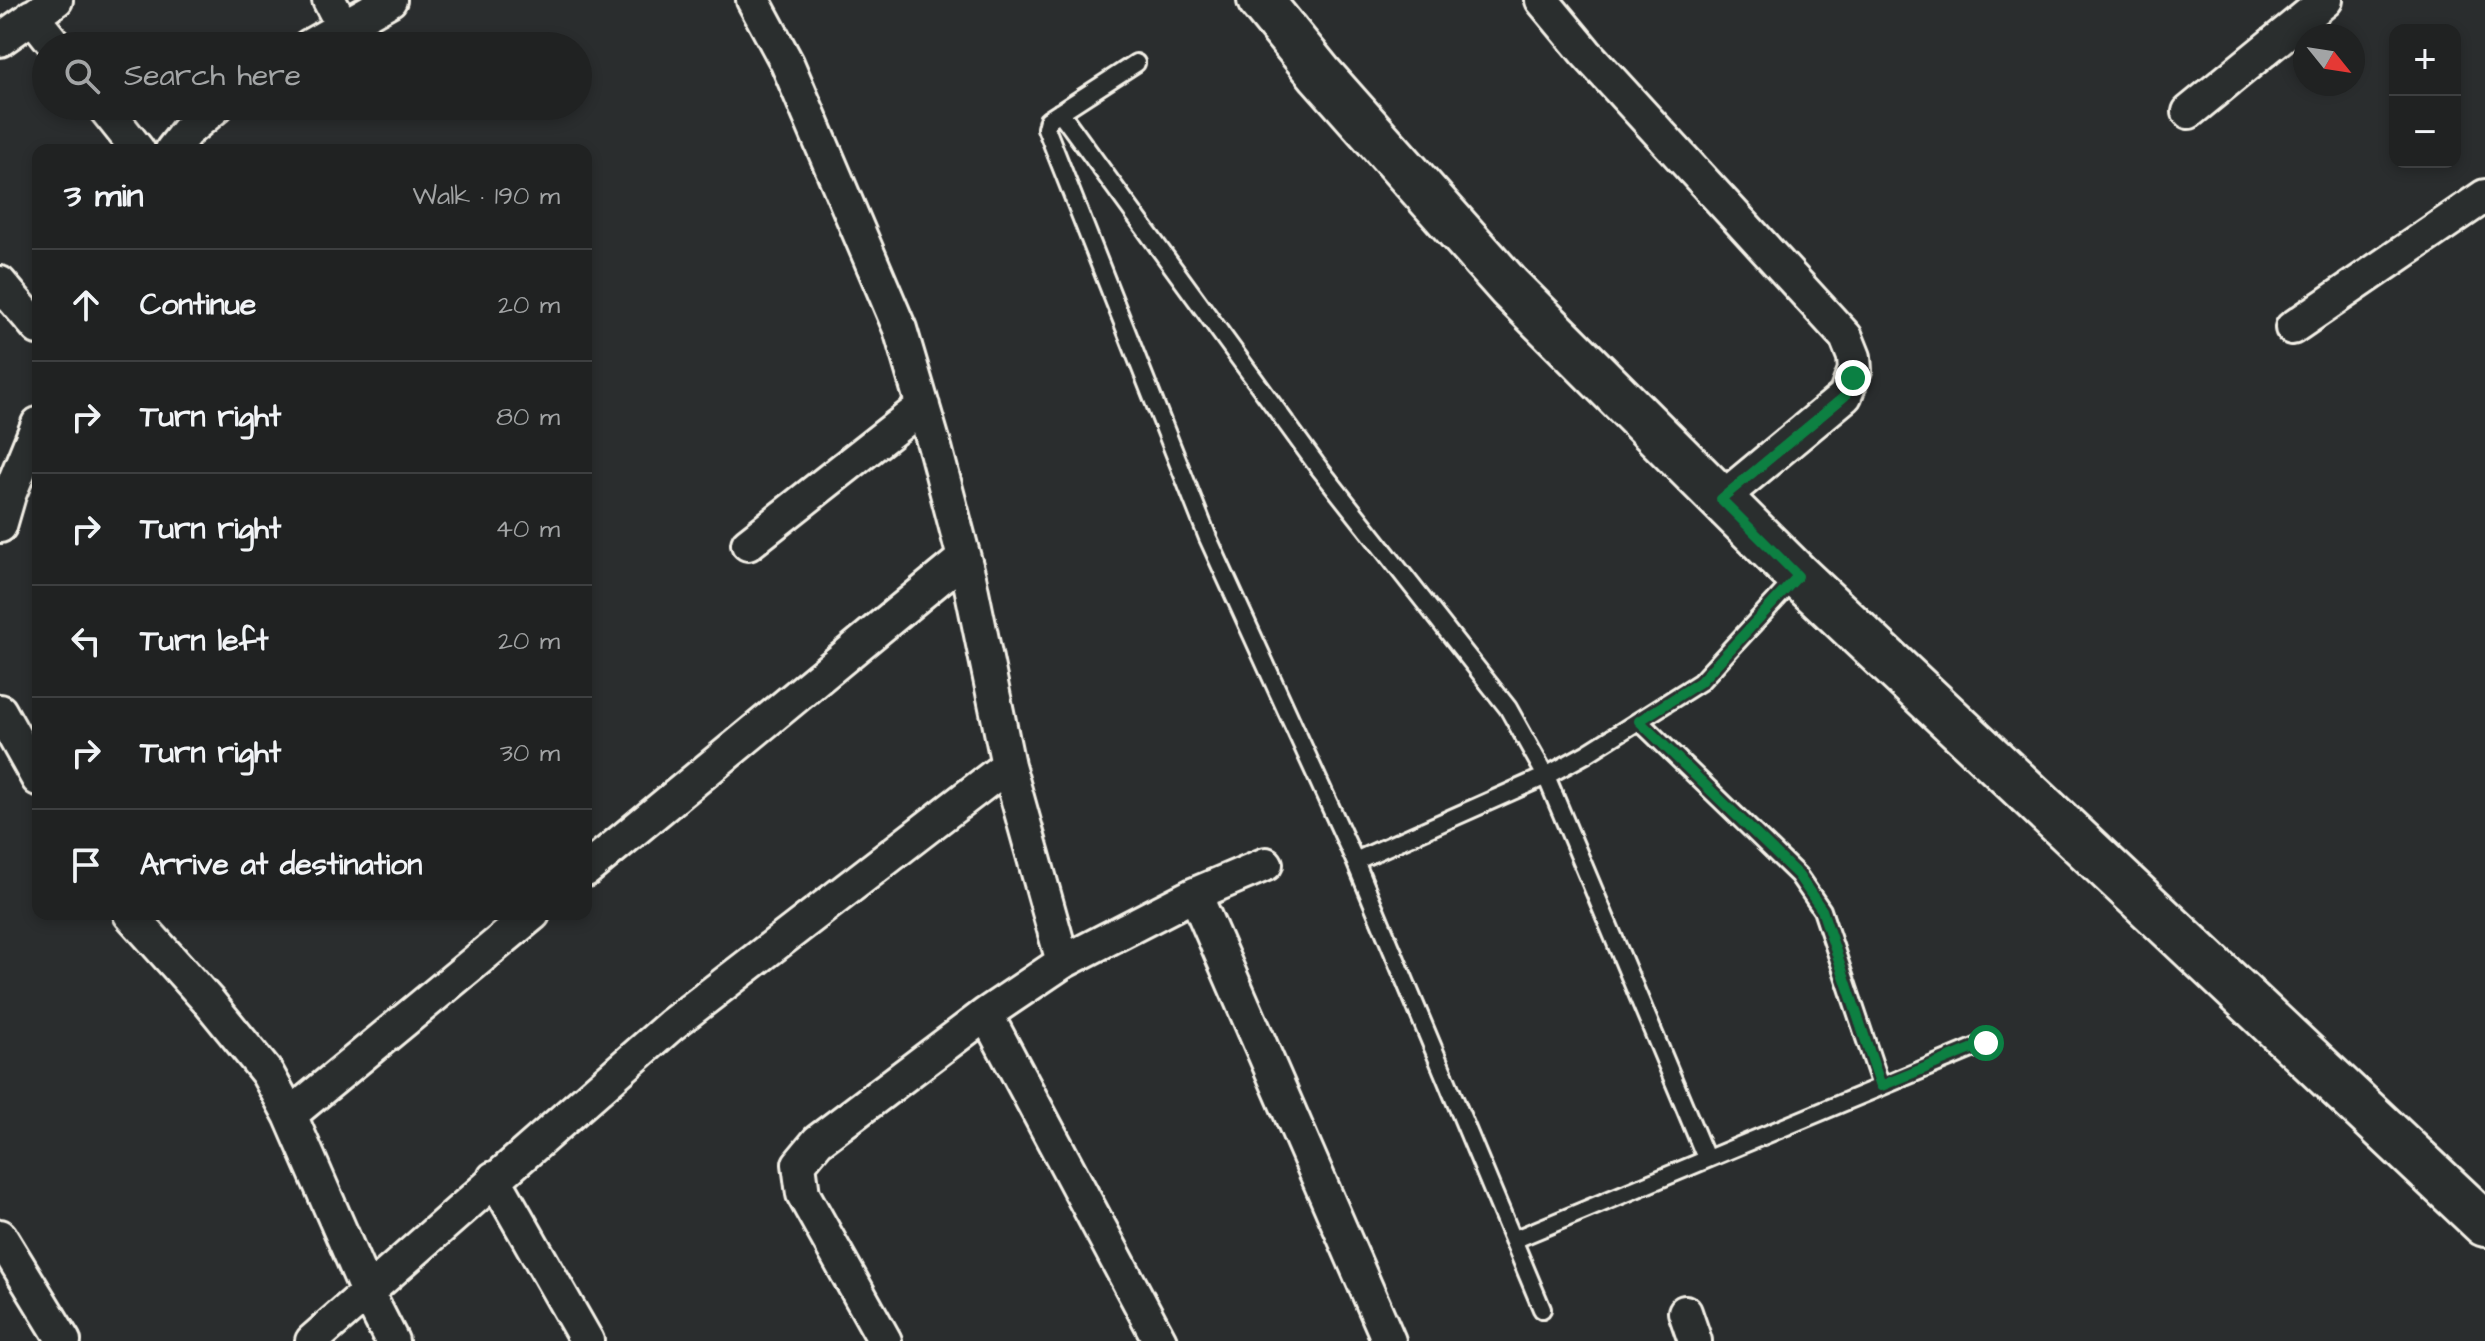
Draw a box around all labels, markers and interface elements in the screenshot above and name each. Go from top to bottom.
north arrow [2293,24,2365,96]
map controls [2389,24,2461,168]
button: + [2389,24,2461,96]
search box [32,32,592,120]
icon: search [60,54,104,98]
text: Search here [124,55,301,97]
button: − [2389,96,2461,168]
text: 3 min [64,172,144,220]
text: Walk · 190 m [413,178,560,214]
icon: ahead [64,283,108,327]
text: Continue [140,284,256,326]
text: 20 m [498,287,560,323]
route end [1835,360,1871,396]
icon: right [64,395,108,439]
text: Turn right [140,396,281,438]
text: 80 m [496,399,560,435]
icon: right [64,507,108,551]
text: Turn right [140,508,281,550]
text: 40 m [495,511,560,547]
icon: left [64,619,108,663]
text: Turn left [140,620,268,662]
text: 20 m [498,623,560,659]
icon: right [64,731,108,775]
text: Turn right [140,732,281,774]
text: 30 m [500,735,560,771]
icon: arrive [64,843,108,887]
text: Arrive at destination [140,844,422,886]
route start [1968,1025,2004,1061]

